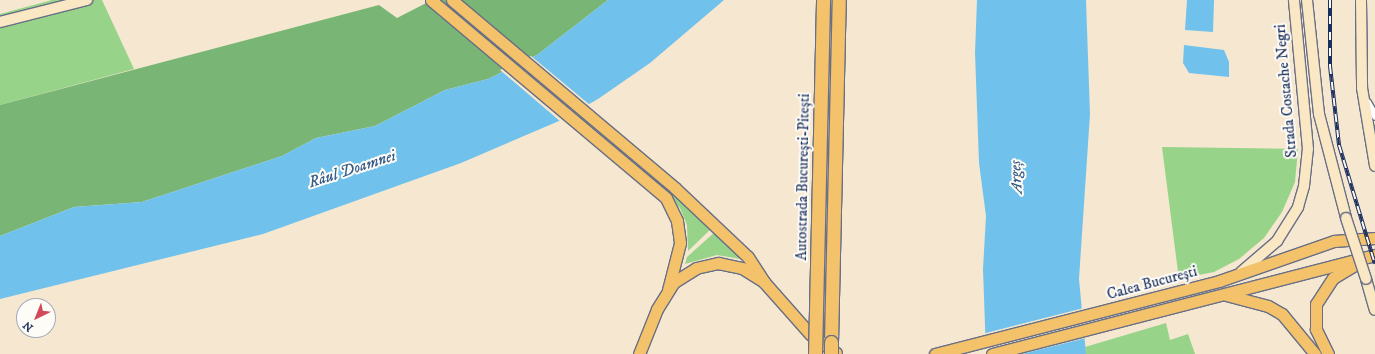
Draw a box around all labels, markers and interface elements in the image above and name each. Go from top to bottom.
street label: Strada Costache Negri [1271,24,1301,158]
street label: Autostrada București-Pitești [793,93,813,261]
water label: Râul Doamnei [306,146,398,192]
water label: Argeș [1006,160,1026,194]
street label: Calea București [1105,262,1199,304]
north arrow [16,298,56,338]
text: N [20,318,37,334]

